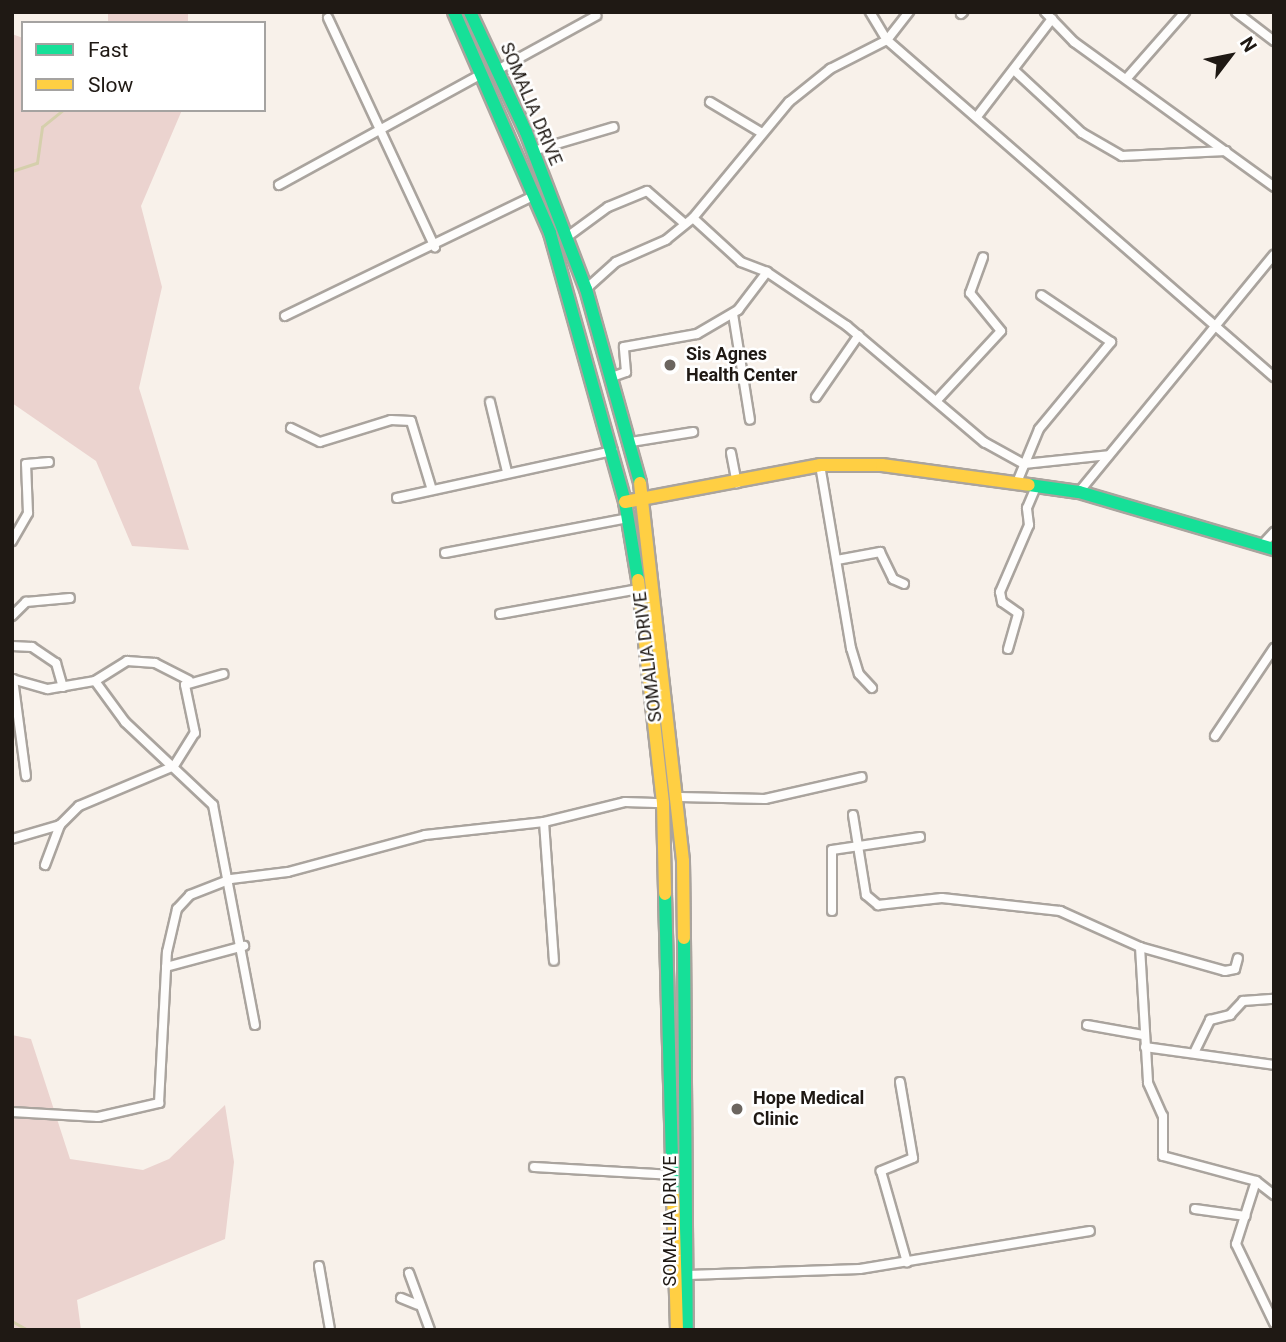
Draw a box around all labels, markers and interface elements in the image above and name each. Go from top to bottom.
legend [21,21,266,112]
north arrow [1195,21,1265,91]
text: N [1235,33,1262,56]
text: Fast [88,38,128,62]
street label: SOMALIA DRIVE [495,39,567,169]
text: Slow [88,73,133,97]
place label: Sis Agnes Health Center [686,344,797,386]
marker: Sis Agnes Health Center [660,355,680,375]
street label: SOMALIA DRIVE [629,591,667,723]
place label: Hope Medical Clinic [753,1088,864,1130]
marker: Hope Medical Clinic [727,1099,747,1119]
street label: SOMALIA DRIVE [659,1155,681,1287]

